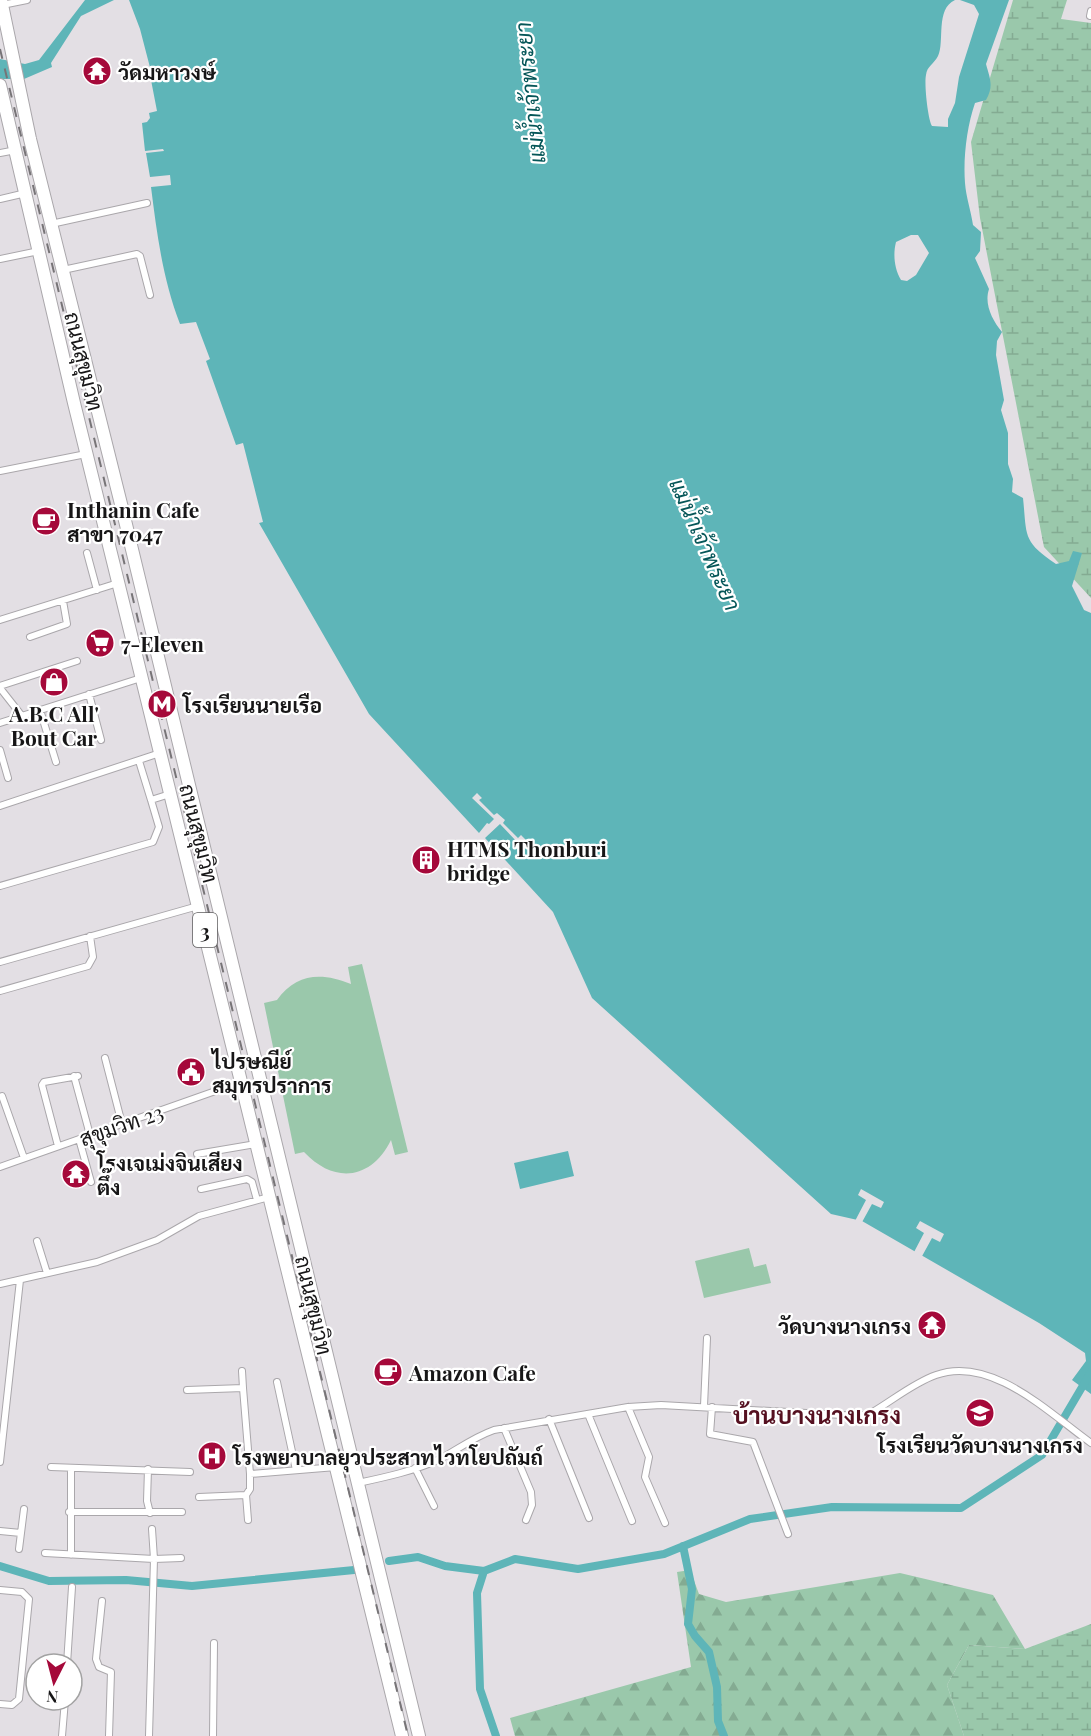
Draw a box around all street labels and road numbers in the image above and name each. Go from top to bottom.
street label: ถนนสุขุมวิท [57,309,111,414]
street label: ถนนสุขุมวิท [172,781,226,886]
road number: 3 [193,913,217,947]
street label: สุขุมวิท 23 [75,1097,167,1153]
street label: ถนนสุขุมวิท [288,1253,340,1358]

